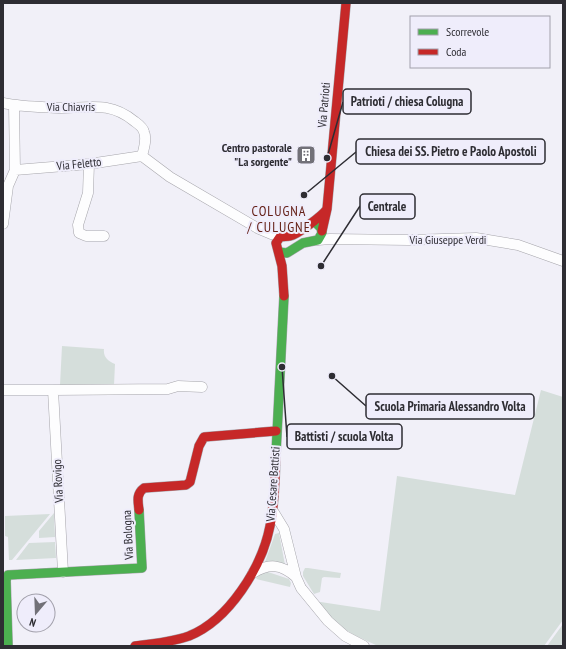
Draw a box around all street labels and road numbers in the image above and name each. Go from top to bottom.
street label: Via Patrioti [314,82,333,129]
street label: Via Chiavris [46,99,95,114]
street label: Via Feletto [55,154,102,173]
street label: Via Giuseppe Verdi [409,232,486,247]
street label: Via Cesare Battisti [262,446,283,523]
street label: Via Rovigo [49,459,66,504]
street label: Via Bologna [119,510,136,561]

